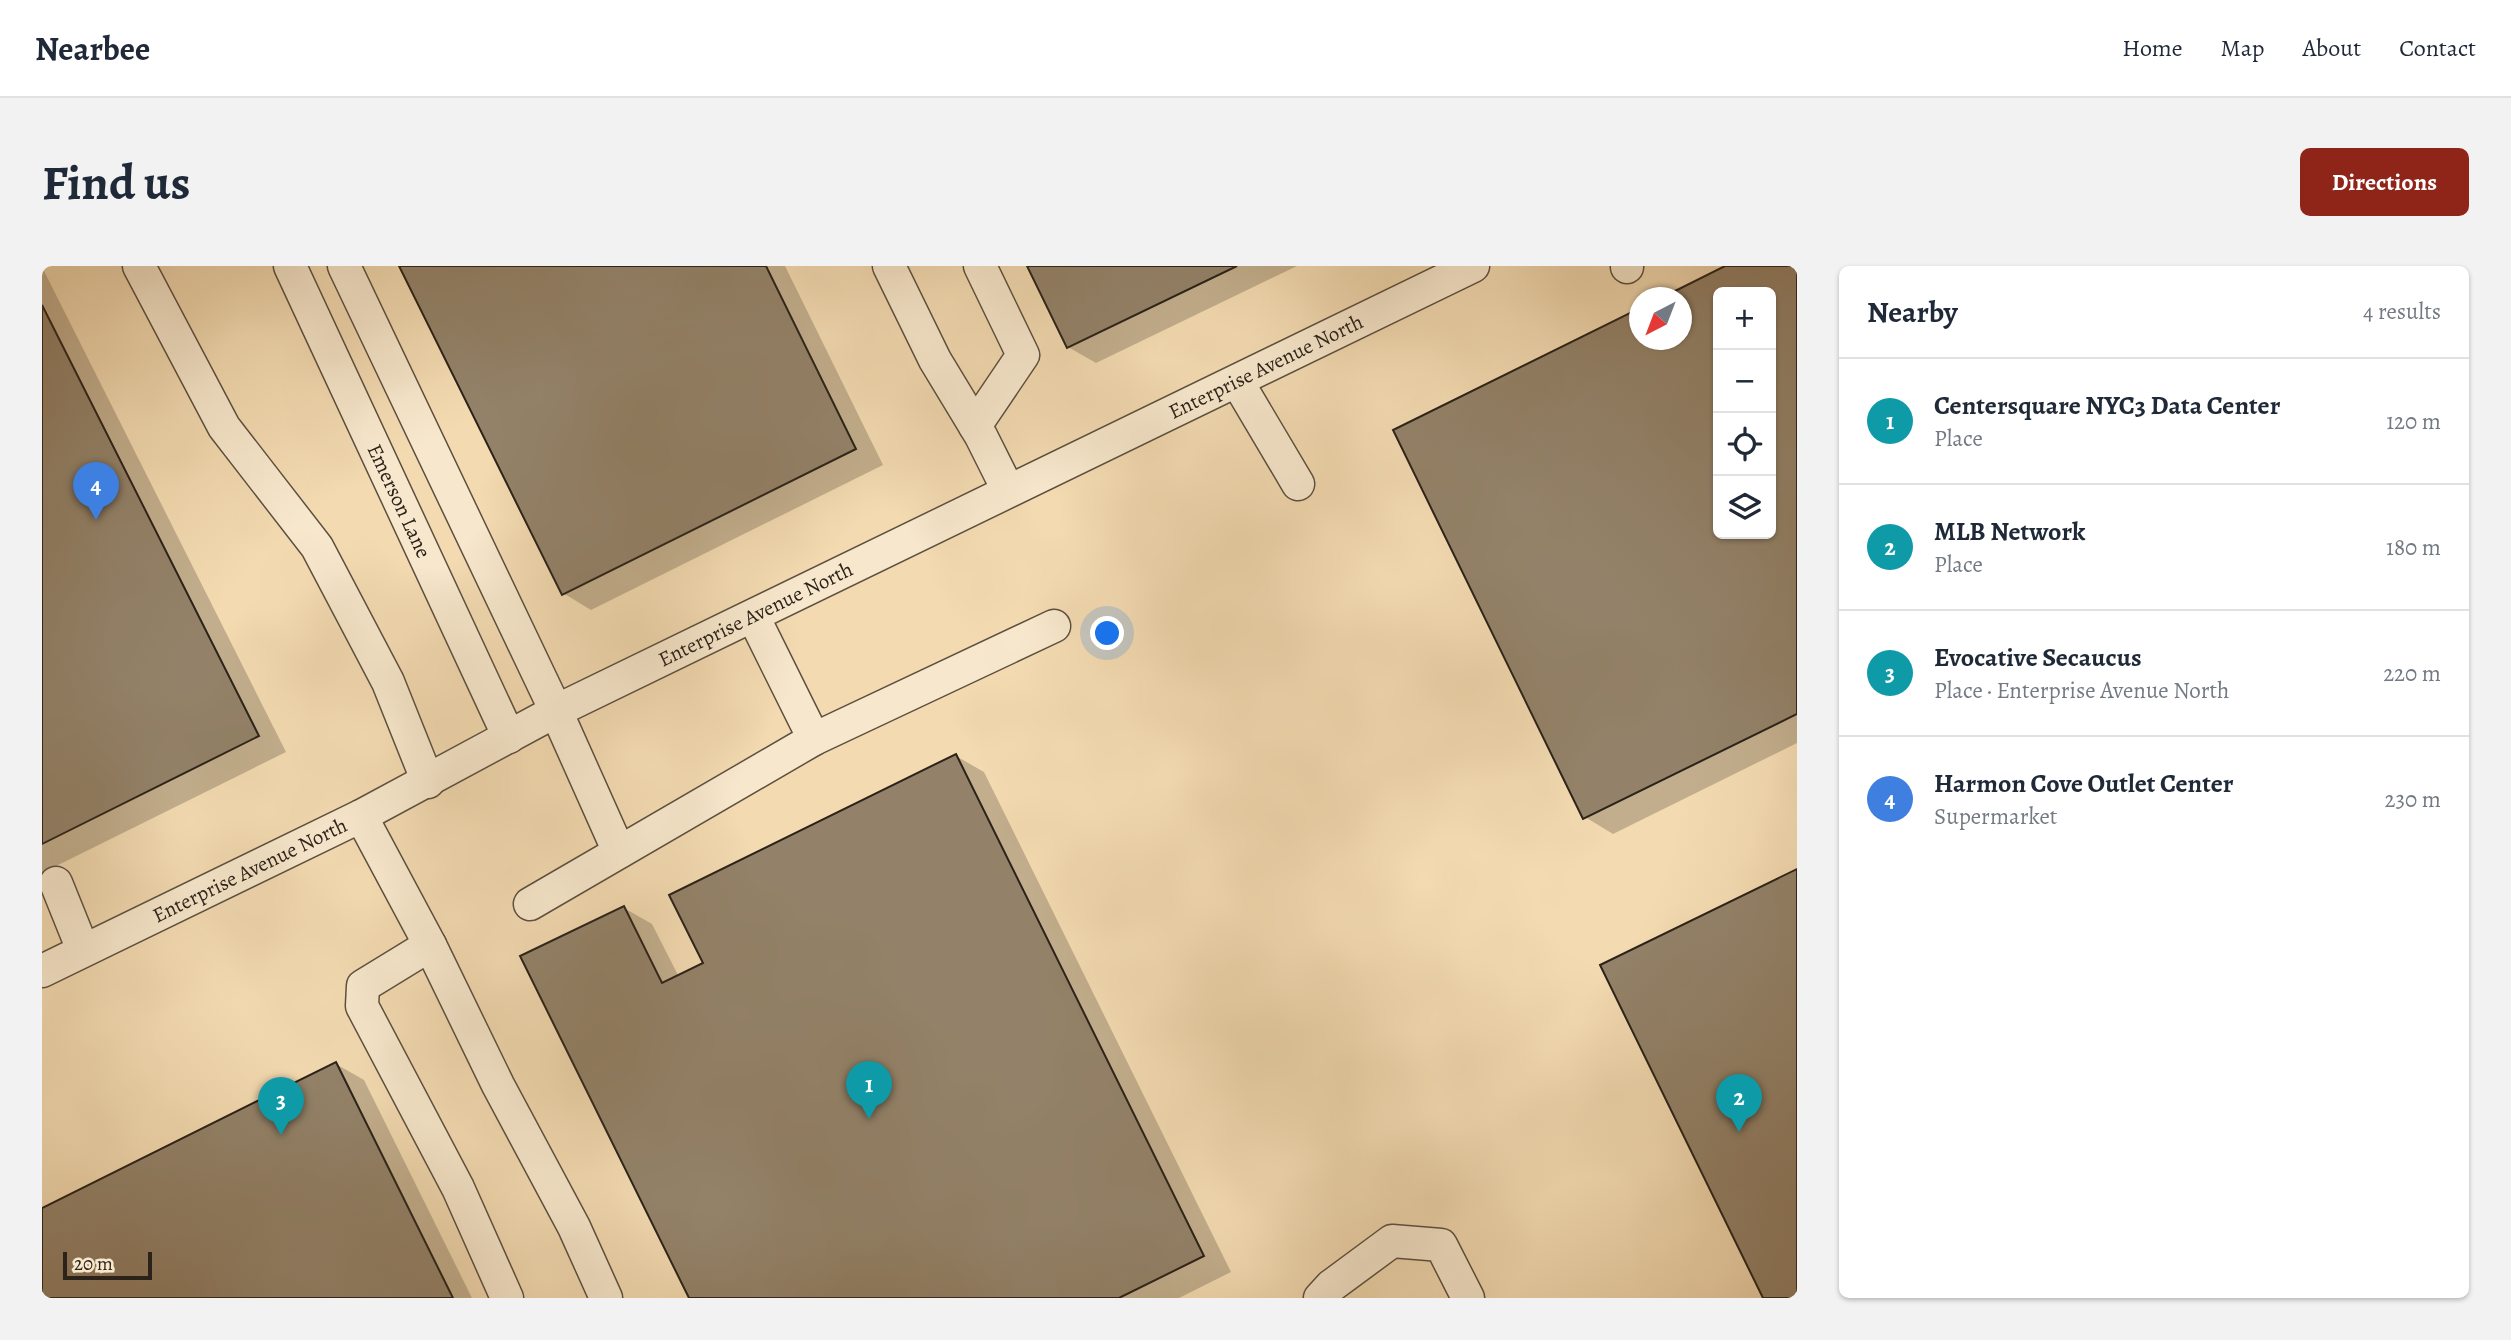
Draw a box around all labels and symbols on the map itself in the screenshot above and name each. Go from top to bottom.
north arrow [1629,287,1692,350]
street label: Enterprise Avenue North [1164,308,1368,426]
street label: Emerson Lane [361,439,438,562]
pin: 4 [73,462,119,520]
street label: Enterprise Avenue North [654,555,858,673]
your location [1090,616,1124,650]
street label: Enterprise Avenue North [148,811,352,929]
pin: 1 [846,1061,892,1119]
pin: 2 [1716,1074,1762,1132]
pin: 3 [258,1077,304,1135]
scale bar [63,1249,152,1281]

